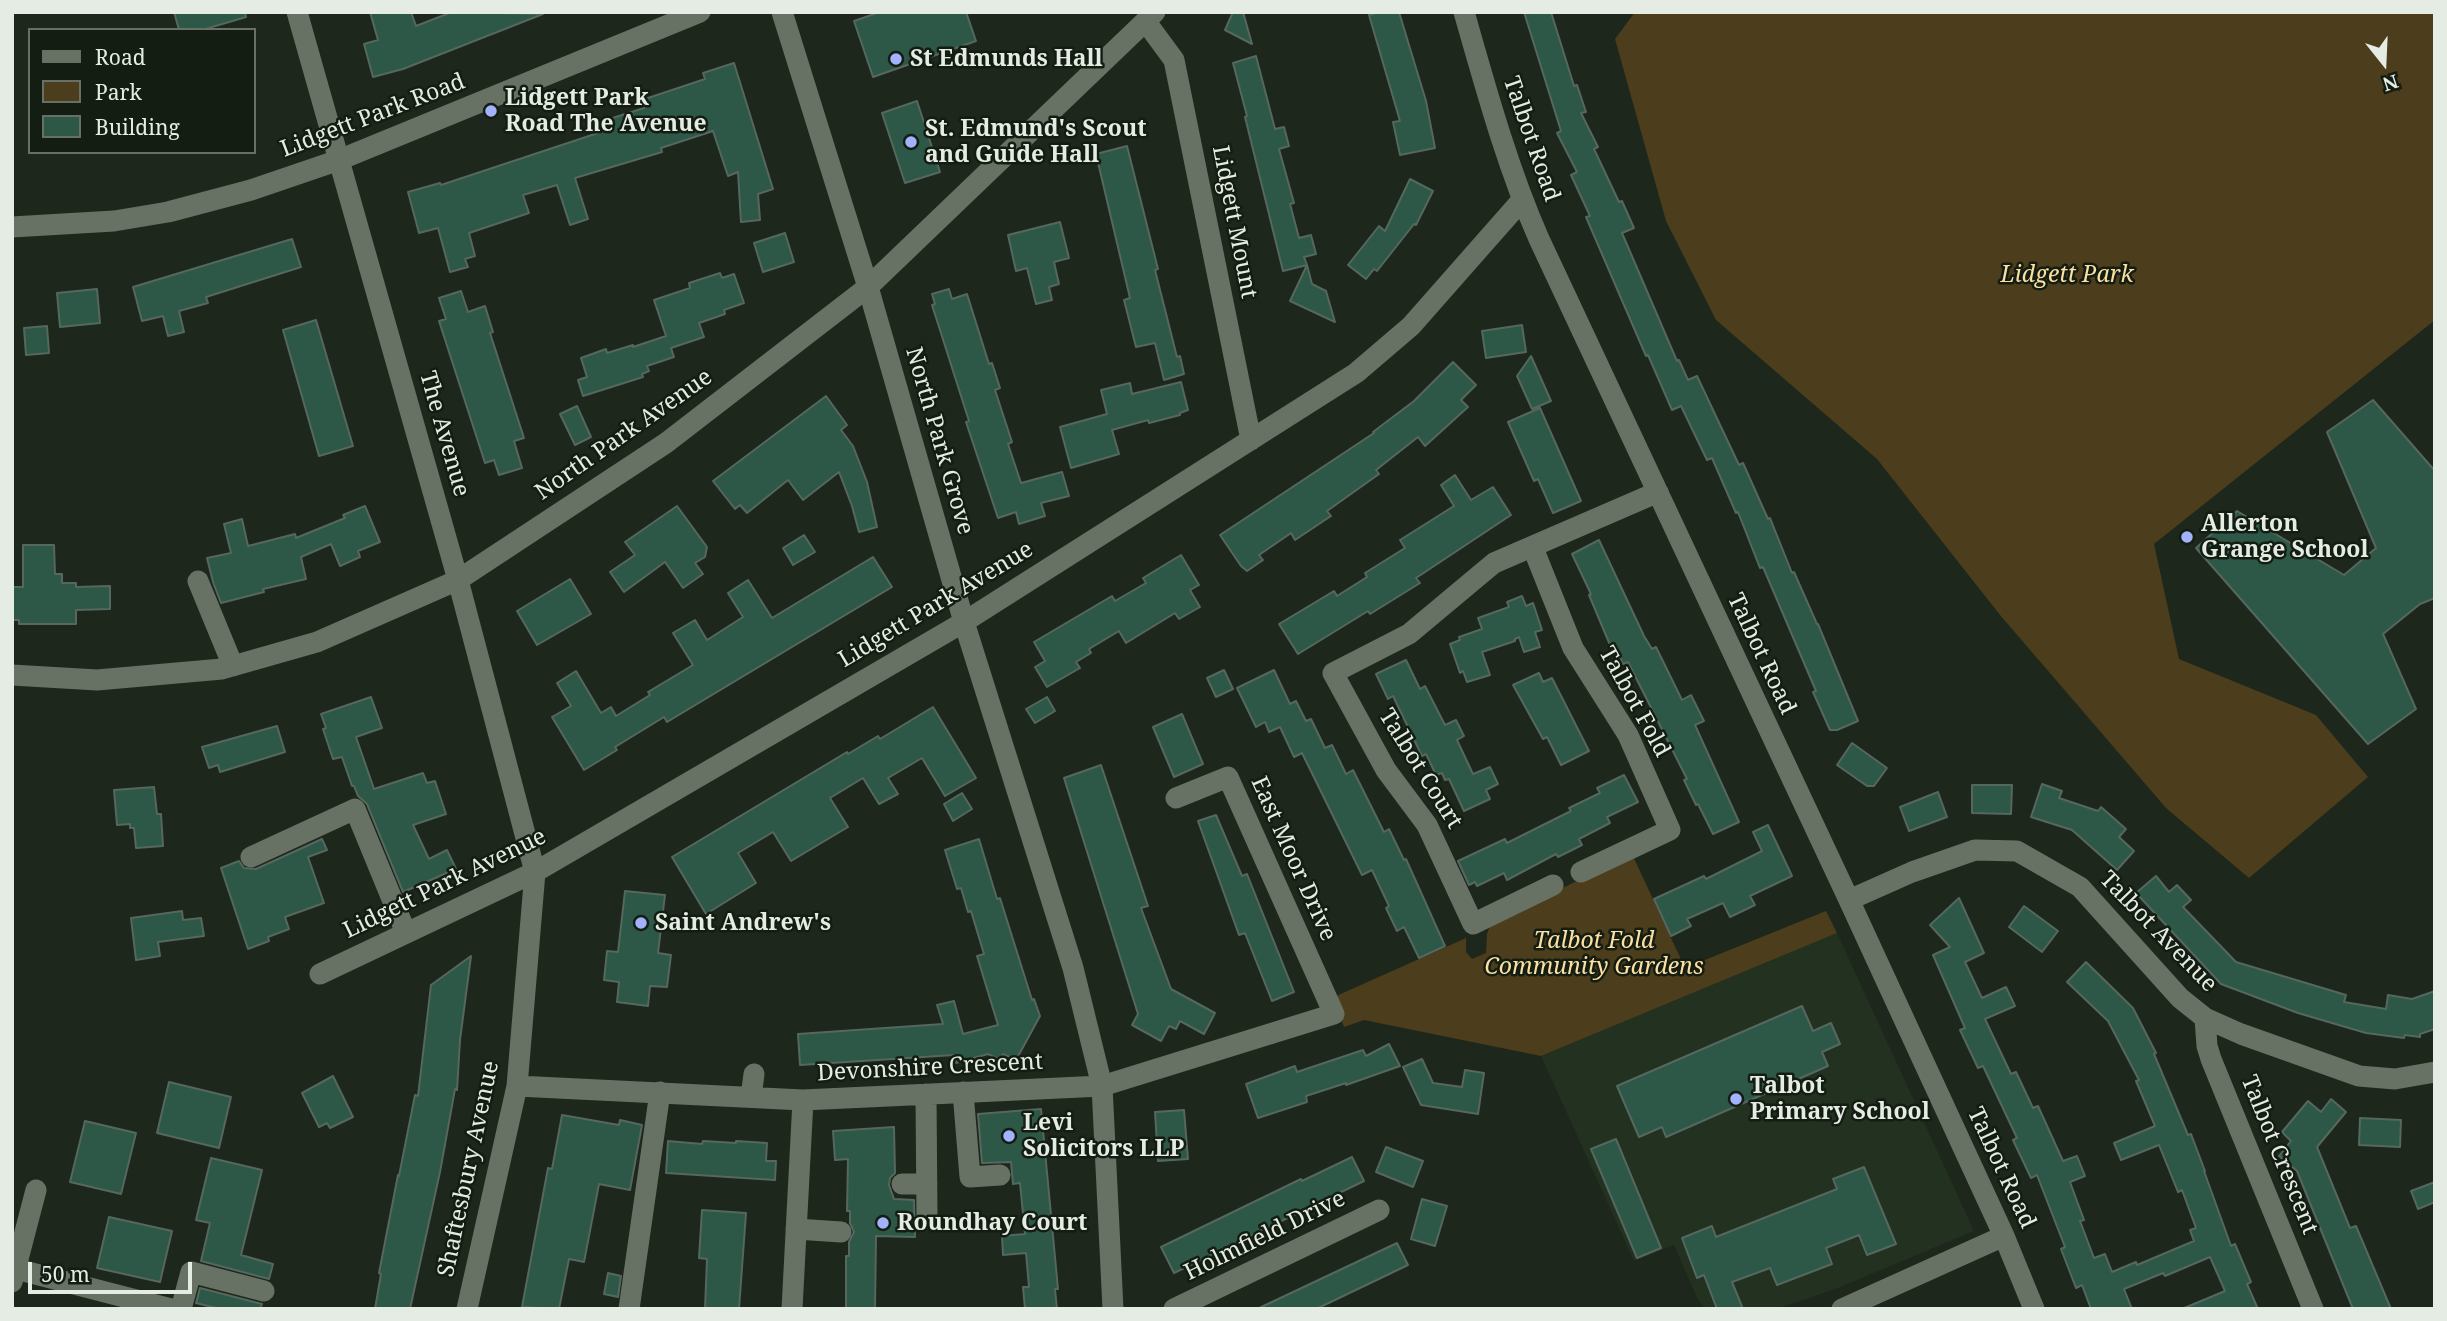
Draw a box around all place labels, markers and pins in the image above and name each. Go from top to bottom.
place label: St Edmunds Hall [910,45,1103,73]
marker: St Edmunds Hall [888,51,904,67]
place label: Lidgett Park Road The Avenue [505,84,707,138]
marker: Lidgett Park Road The Avenue [483,103,499,119]
place label: St. Edmund's Scout and Guide Hall [925,115,1147,169]
marker: St. Edmund's Scout and Guide Hall [903,134,919,150]
place label: Allerton Grange School [2201,510,2369,564]
marker: Allerton Grange School [2179,529,2195,545]
place label: Saint Andrew's [655,909,831,937]
marker: Saint Andrew's [633,915,649,931]
place label: Talbot Primary School [1750,1072,1930,1126]
marker: Talbot Primary School [1728,1091,1744,1107]
place label: Levi Solicitors LLP [1023,1109,1184,1163]
marker: Levi Solicitors LLP [1001,1128,1017,1144]
place label: Roundhay Court [897,1209,1087,1237]
marker: Roundhay Court [875,1215,891,1231]

